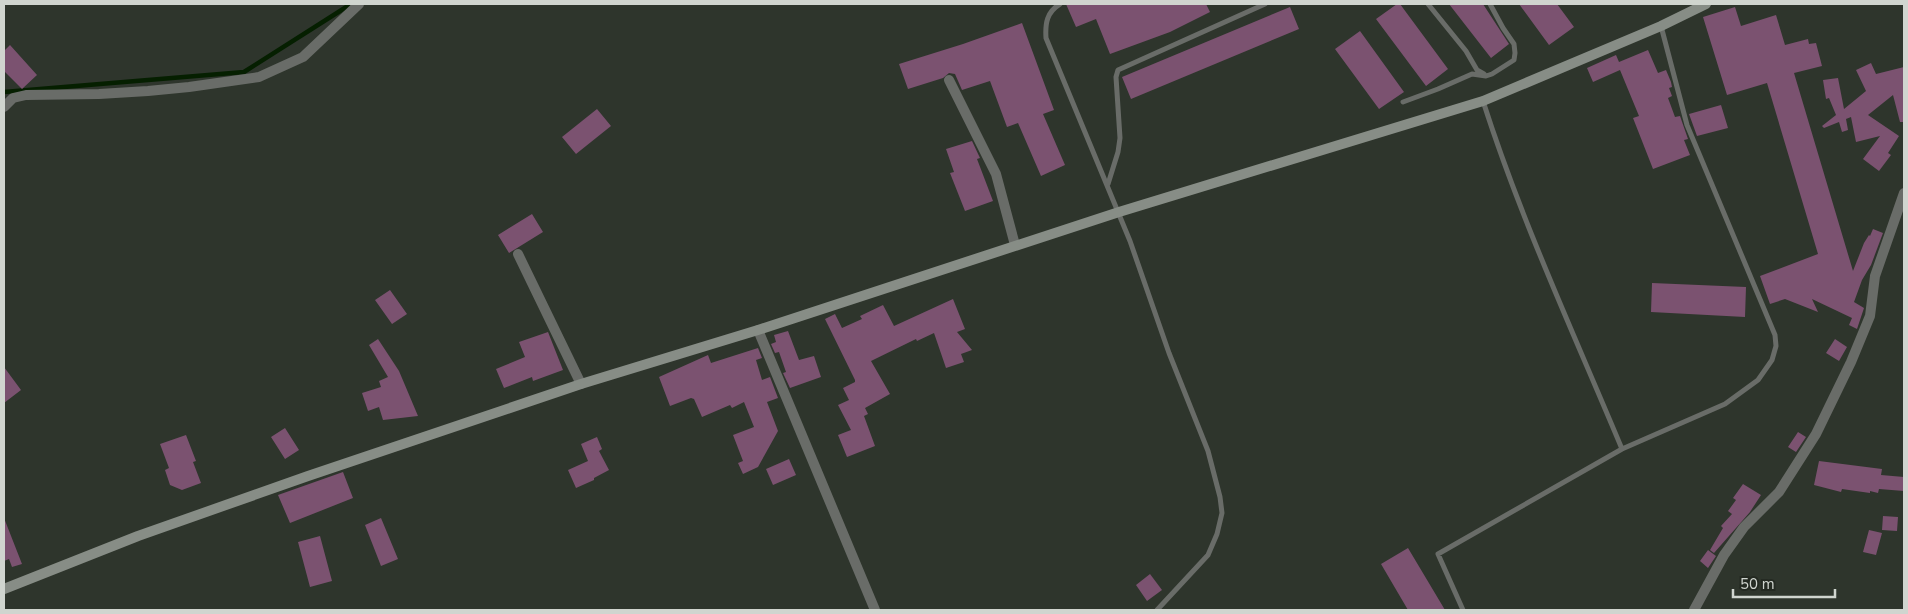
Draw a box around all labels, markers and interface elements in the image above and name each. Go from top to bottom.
scale bar [1733,566,1836,598]
text: 50 m [1740,574,1775,594]

